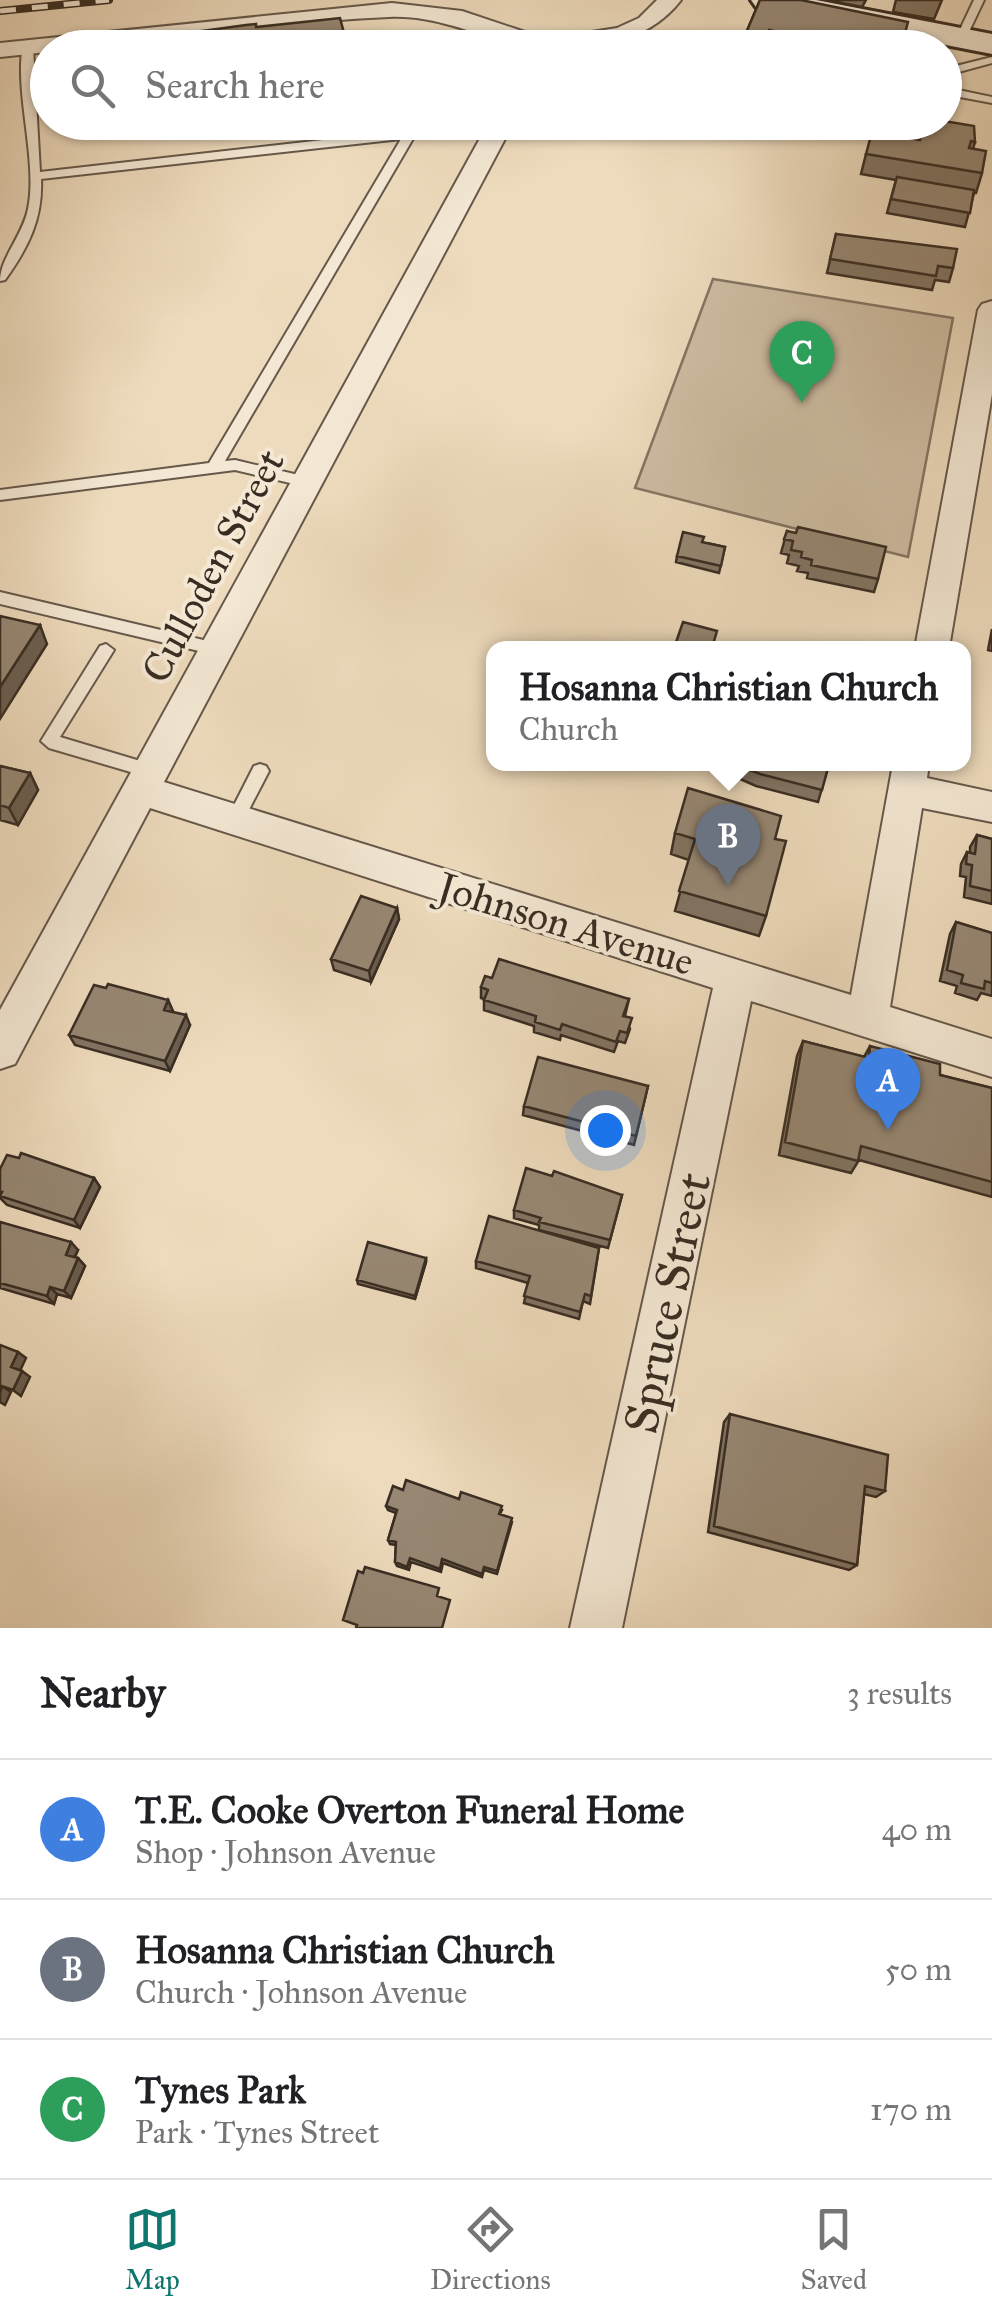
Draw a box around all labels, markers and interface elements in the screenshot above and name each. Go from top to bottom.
search box [30,30,962,140]
icon: search [65,58,120,113]
text: Search here [145,62,325,108]
pin: C [770,320,834,403]
street label: Culloden Street [131,441,295,691]
popup [486,641,971,771]
text: Hosanna Christian Church [519,664,938,710]
text: Church [519,710,618,749]
pin: B [696,804,760,886]
street label: Johnson Avenue [428,861,700,986]
pin: A [856,1048,920,1130]
your location [580,1105,631,1156]
street label: Spruce Street [611,1167,723,1439]
text: Nearby [40,1667,165,1719]
text: 3 results [847,1674,952,1713]
text: T.E. Cooke Overton Funeral Home [135,1787,684,1833]
text: A [62,1810,83,1849]
text: 40 m [882,1810,952,1849]
text: Shop · Johnson Avenue [135,1833,436,1872]
text: Hosanna Christian Church [135,1927,555,1973]
text: B [62,1950,83,1989]
text: 50 m [885,1950,952,1989]
text: Church · Johnson Avenue [135,1973,467,2012]
text: Tynes Park [135,2067,306,2113]
text: C [62,2090,83,2129]
text: 170 m [870,2090,952,2129]
text: Park · Tynes Street [135,2113,379,2152]
tab: Map [125,2202,180,2297]
tab: Directions [430,2202,551,2297]
tab: Saved [801,2202,867,2297]

